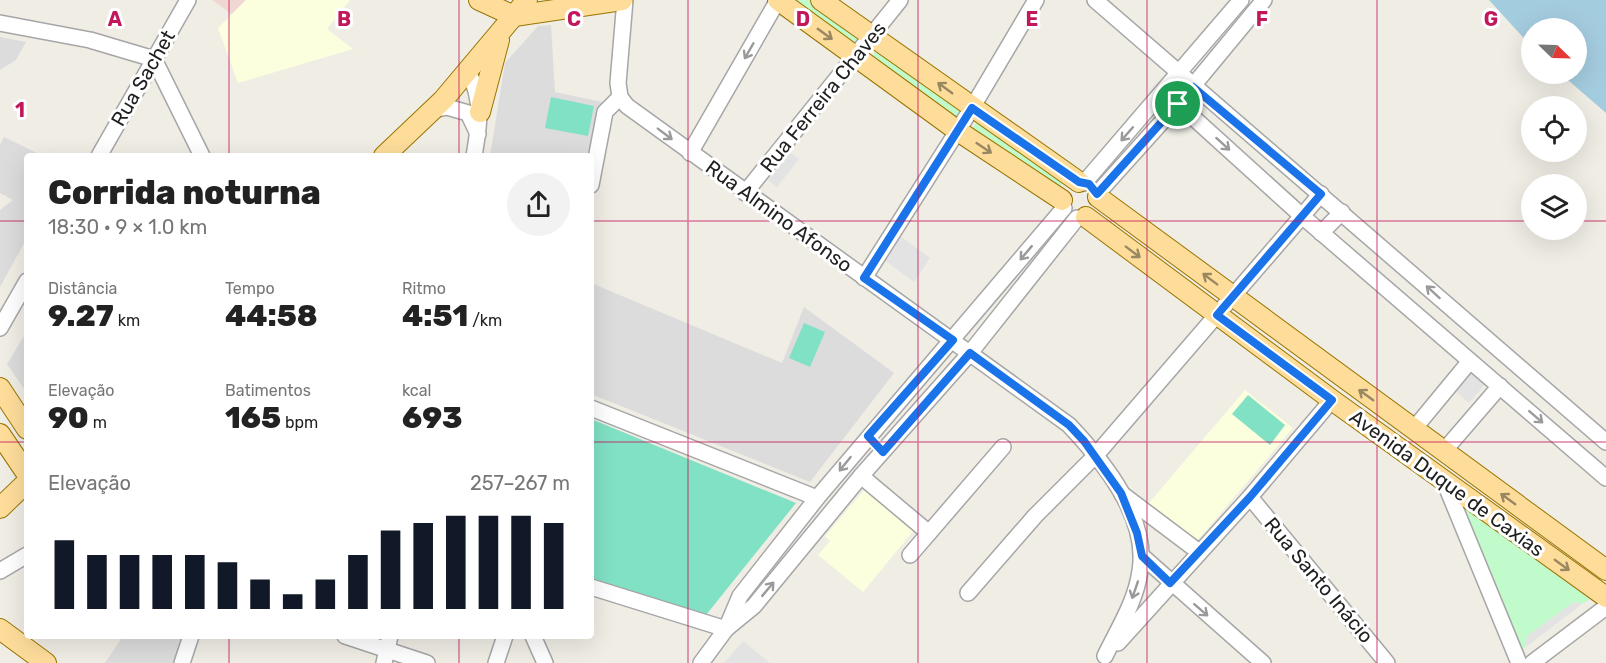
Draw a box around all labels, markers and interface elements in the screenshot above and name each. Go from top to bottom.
text: A [108,7,123,31]
text: B [337,7,351,31]
text: C [567,7,581,31]
text: D [796,7,810,31]
text: E [1026,7,1038,31]
text: F [1256,7,1268,31]
text: G [1484,7,1498,31]
street label: Rua Ferreira Chaves [755,17,891,177]
north arrow [1521,18,1587,84]
map controls [1521,18,1587,240]
street label: Rua Sachet [106,26,180,130]
one-way arrow [817,28,833,41]
one-way arrow [743,42,755,59]
pin [1152,78,1203,129]
one-way arrow [937,82,953,94]
icon: arrive [1161,87,1194,120]
button: locate [1521,96,1587,162]
text: 1 [15,98,25,122]
one-way arrow [1120,126,1133,142]
one-way arrow [656,128,672,140]
one-way arrow [1215,137,1230,151]
one-way arrow [975,142,992,154]
street label: Rua Almino Afonso [701,155,857,277]
text: Corrida noturna [48,173,321,212]
button: share [507,173,570,236]
button: layers [1521,174,1587,240]
text: 18:30 · 9 × 1.0 km [48,215,207,239]
one-way arrow [1020,244,1033,260]
one-way arrow [1124,246,1140,258]
one-way arrow [1202,273,1218,286]
text: Distância [48,279,117,298]
text: Tempo [225,279,275,298]
text: Ritmo [402,279,446,298]
one-way arrow [1425,286,1441,299]
text: 9.27 [48,298,114,334]
text: 44:58 [225,298,318,334]
text: 4:51 [402,298,468,334]
text: km [114,311,140,330]
text: /km [468,311,502,330]
text: Elevação [48,381,114,400]
text: Batimentos [225,381,311,400]
text: kcal [402,381,431,400]
one-way arrow [1359,389,1375,401]
text: 90 [48,400,89,436]
text: 165 [225,400,281,436]
text: 693 [402,400,462,436]
street label: Avenida Duque de Caxias [1345,404,1549,562]
one-way arrow [1528,410,1543,424]
text: m [89,413,107,432]
text: bpm [281,413,318,432]
one-way arrow [838,456,852,471]
text: Elevação [48,471,131,495]
text: 257–267 m [470,471,570,495]
one-way arrow [1500,493,1516,505]
street label: Rua Santo Inácio [1259,512,1379,648]
one-way arrow [1553,559,1569,571]
one-way arrow [1128,580,1139,599]
one-way arrow [762,581,775,597]
one-way arrow [1193,603,1208,617]

